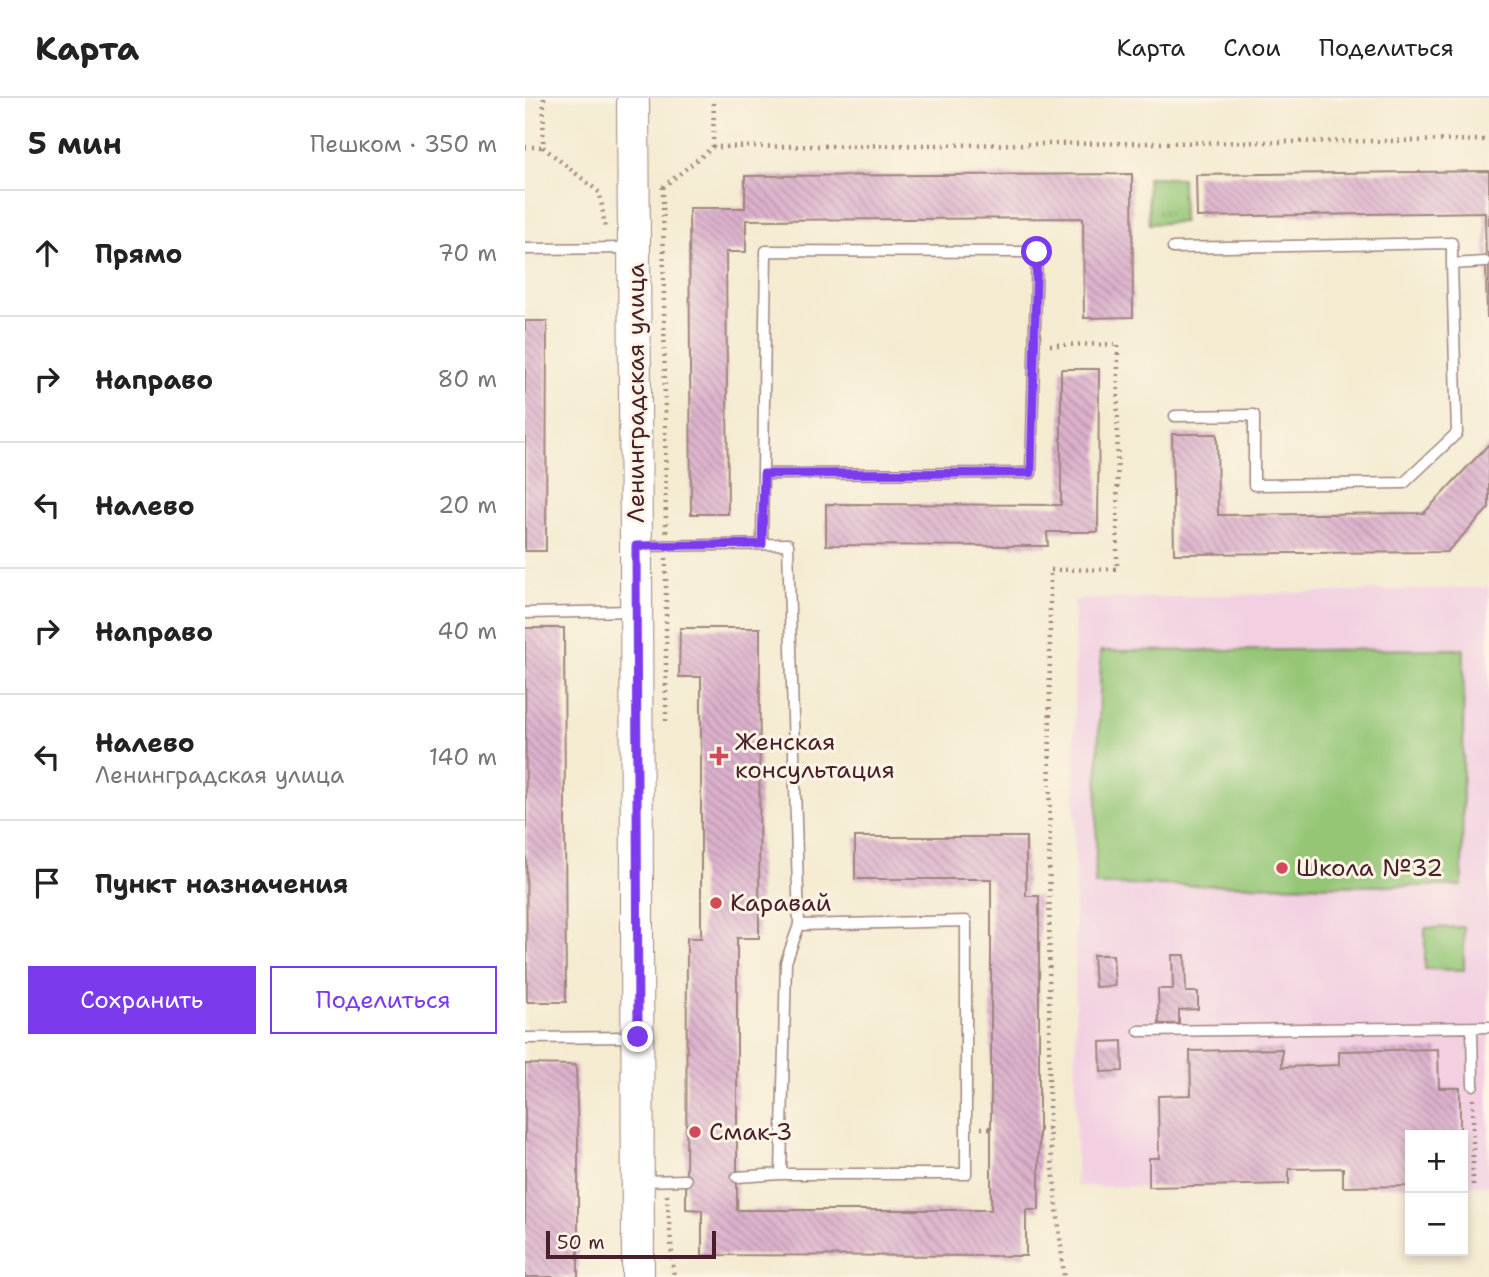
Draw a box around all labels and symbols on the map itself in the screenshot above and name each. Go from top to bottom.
route start [1021,236,1052,267]
street label: Ленинградская улица [620,263,652,523]
place label: Женская консультация [735,726,895,786]
marker: Женская консультация [709,746,729,766]
place label: Школа №32 [1296,852,1443,884]
marker: Школа №32 [1274,860,1290,876]
place label: Каравай [730,887,832,919]
marker: Каравай [708,895,724,911]
route end [622,1021,653,1052]
place label: Смак-3 [709,1116,793,1148]
marker: Смак-3 [687,1124,703,1140]
scale bar [546,1228,716,1260]

